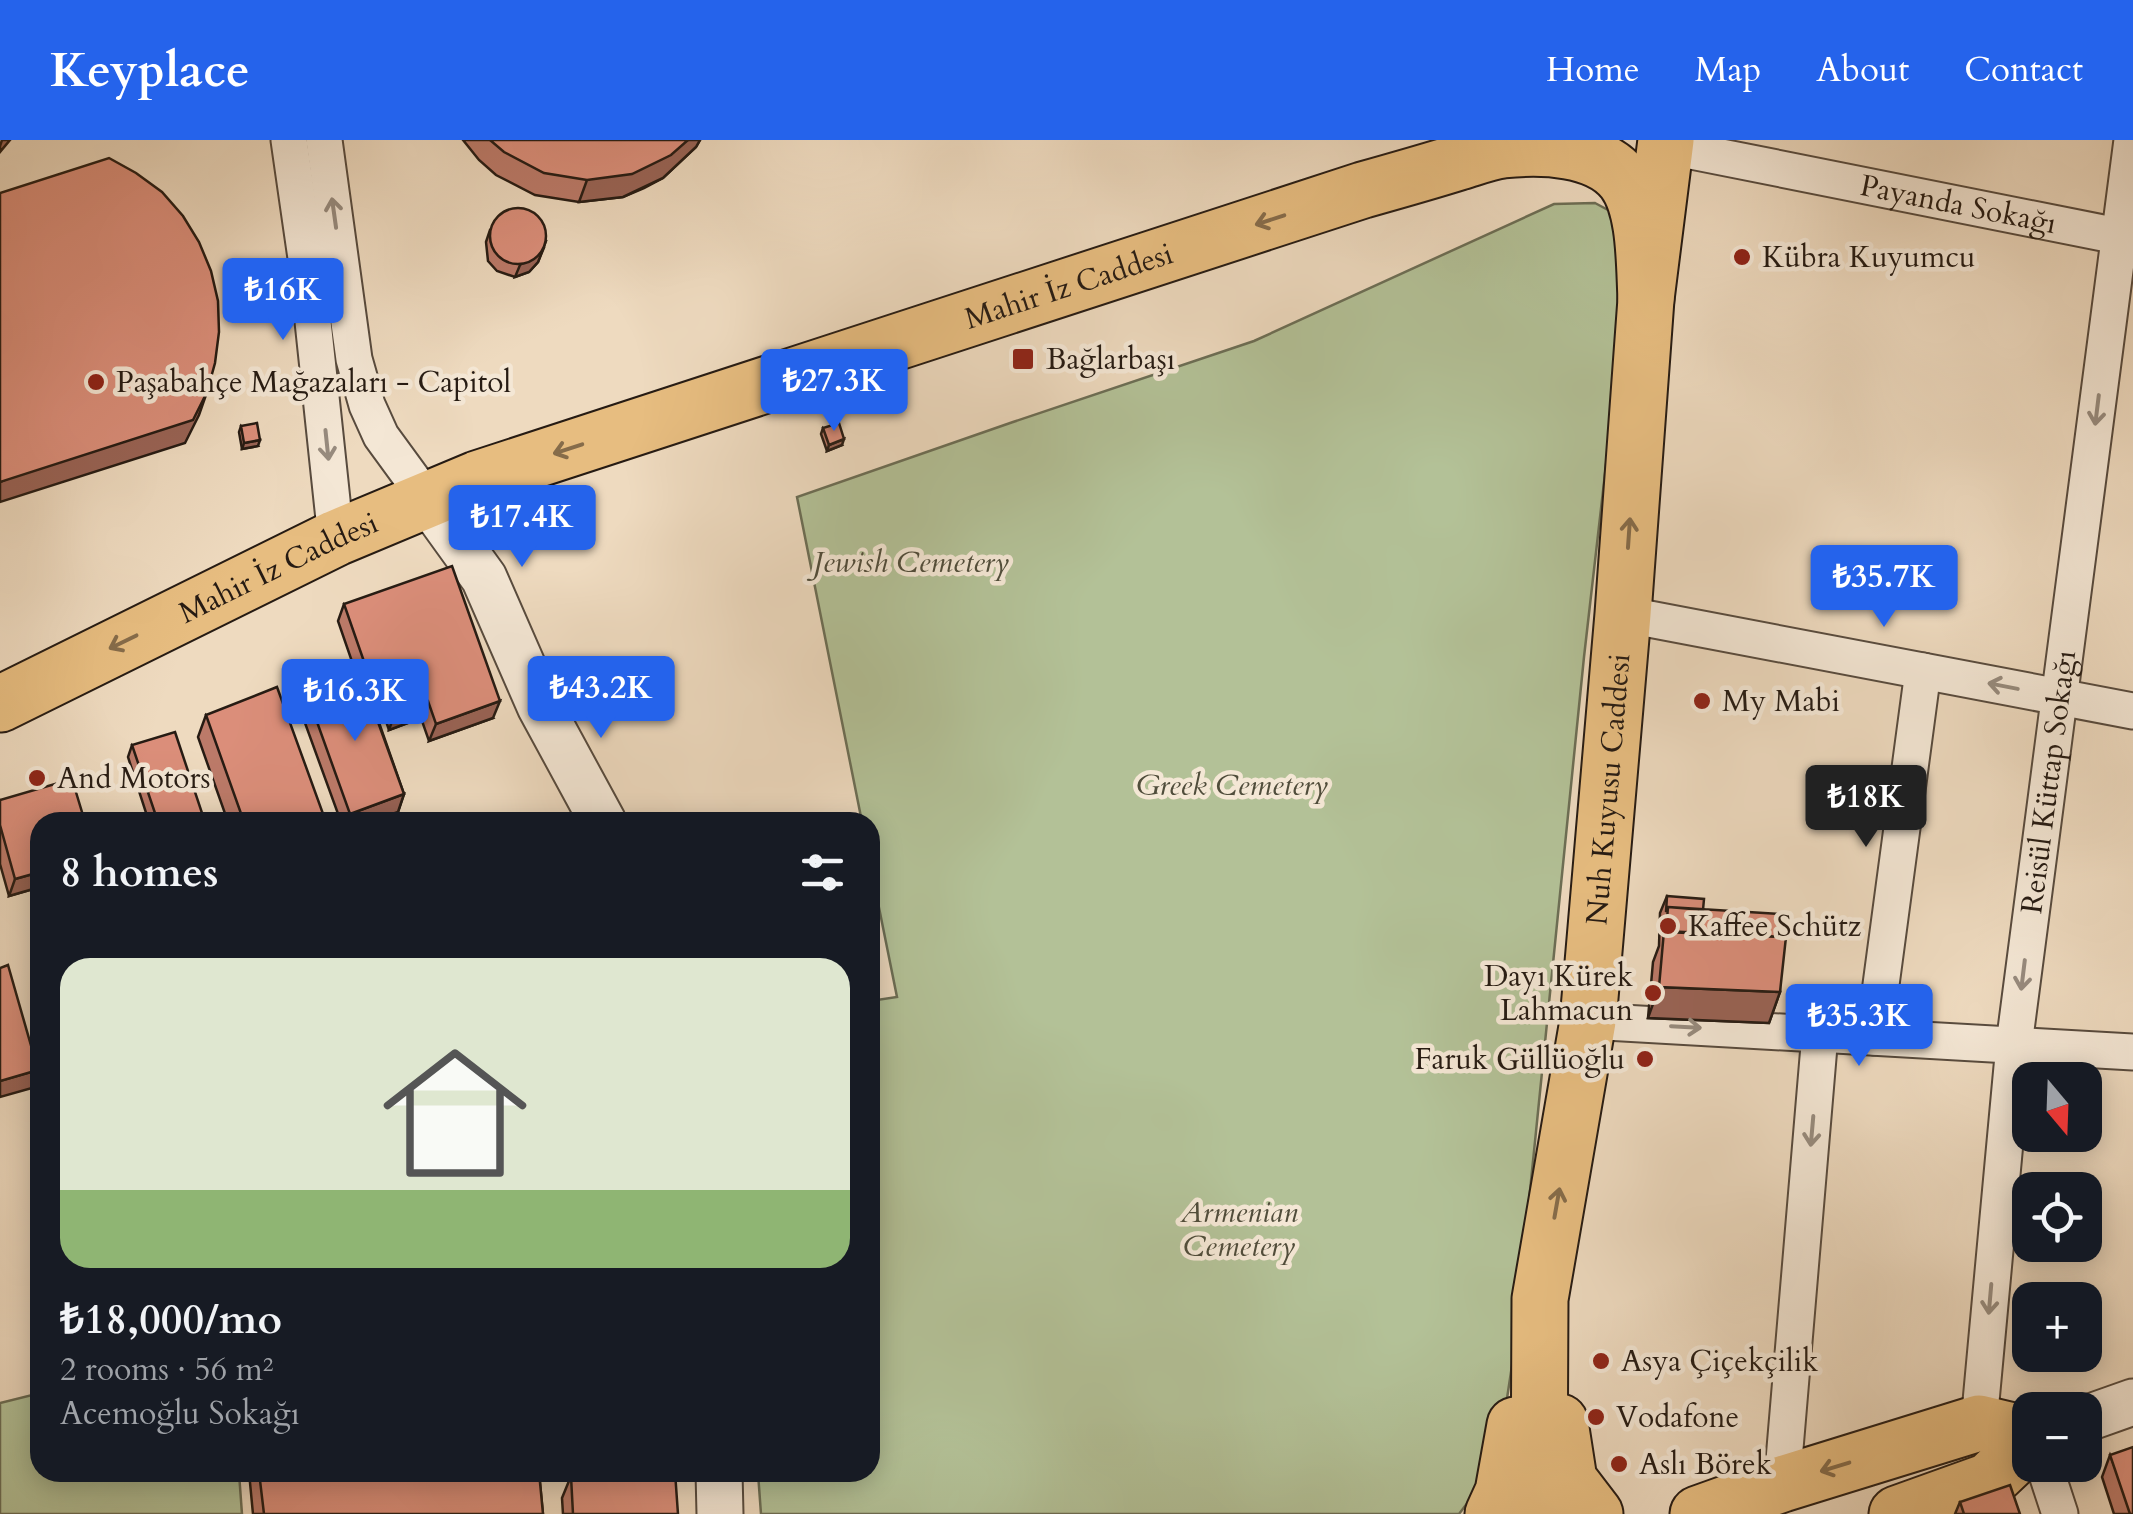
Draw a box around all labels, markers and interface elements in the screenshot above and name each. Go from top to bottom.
text: Keyplace [50,38,250,103]
text: Home [1546,46,1640,94]
text: Map [1695,46,1761,94]
text: About [1816,46,1909,94]
text: Contact [1964,46,2083,94]
street label: Payanda Sokağı [1856,165,2060,244]
one-way arrow [324,197,342,229]
one-way arrow [1255,213,1287,231]
street label: Mahir İz Caddesi [959,233,1178,340]
place label: Kübra Kuyumcu [1762,237,1975,278]
marker: Kübra Kuyumcu [1731,246,1753,268]
pin: ₺16K [224,258,342,343]
text: ₺16K [244,268,322,312]
place label: Bağlarbaşı [1046,339,1175,380]
marker: Bağlarbaşı [1010,346,1036,372]
pin: ₺27.3K [753,349,915,434]
text: ₺27.3K [783,359,885,403]
place label: Paşabahçe Mağazaları - Capitol [116,362,511,403]
marker: Paşabahçe Mağazaları - Capitol [85,371,107,393]
one-way arrow [2087,394,2105,426]
one-way arrow [317,429,336,461]
one-way arrow [553,442,584,460]
pin: ₺17.4K [441,485,603,570]
text: ₺17.4K [471,495,573,539]
street label: Mahir İz Caddesi [172,503,384,634]
one-way arrow [1620,517,1639,549]
park label: Jewish Cemetery [806,542,1009,583]
pin: ₺35.7K [1803,545,1965,630]
text: ₺35.7K [1833,555,1935,599]
one-way arrow [108,633,138,652]
street label: Reisül Küttap Sokağı [2011,648,2086,916]
street label: Nuh Kuyusu Caddesi [1576,652,1641,927]
pin: ₺43.2K [520,656,682,741]
pin: ₺16.3K [274,659,436,744]
text: ₺43.2K [550,666,652,710]
text: ₺16.3K [304,669,406,713]
one-way arrow [1988,676,2020,695]
place label: My Mabi [1722,681,1840,722]
marker: My Mabi [1691,690,1713,712]
place label: And Motors [57,758,211,799]
park label: Greek Cemetery [1136,765,1328,806]
pin: ₺18K [1807,765,1925,850]
marker: And Motors [26,767,48,789]
text: ₺18K [1827,775,1905,819]
text: 8 homes [60,844,218,901]
icon: filters [795,845,850,900]
place label: Kaffee Schütz [1688,906,1862,947]
marker: Kaffee Schütz [1657,915,1679,937]
place label: Dayı Kürek Lahmacun [1484,956,1633,1031]
one-way arrow [2014,959,2032,991]
marker: Dayı Kürek Lahmacun [1642,982,1664,1004]
pin: ₺35.3K [1778,984,1940,1069]
text: ₺35.3K [1808,994,1910,1038]
one-way arrow [1669,1018,1701,1037]
icon: home [365,1023,545,1203]
place label: Faruk Güllüoğlu [1414,1039,1625,1080]
marker: Faruk Güllüoğlu [1634,1048,1656,1070]
north arrow [2012,1062,2102,1152]
map controls [2012,1062,2102,1482]
one-way arrow [1802,1115,1821,1147]
button: locate [2012,1172,2102,1262]
one-way arrow [1548,1188,1567,1220]
park label: Armenian Cemetery [1179,1192,1298,1267]
one-way arrow [1981,1282,2000,1314]
button: + [2012,1282,2102,1372]
text: ₺18,000/mo [60,1291,282,1348]
place label: Asya Çiçekçilik [1621,1341,1818,1382]
text: 2 rooms · 56 m² [60,1348,273,1392]
marker: Asya Çiçekçilik [1590,1350,1612,1372]
text: Acemoğlu Sokağı [60,1392,300,1436]
button: − [2012,1392,2102,1482]
place label: Vodafone [1616,1397,1739,1438]
marker: Vodafone [1585,1406,1607,1428]
place label: Aslı Börek [1639,1444,1772,1485]
marker: Aslı Börek [1608,1453,1630,1475]
one-way arrow [1820,1459,1852,1477]

